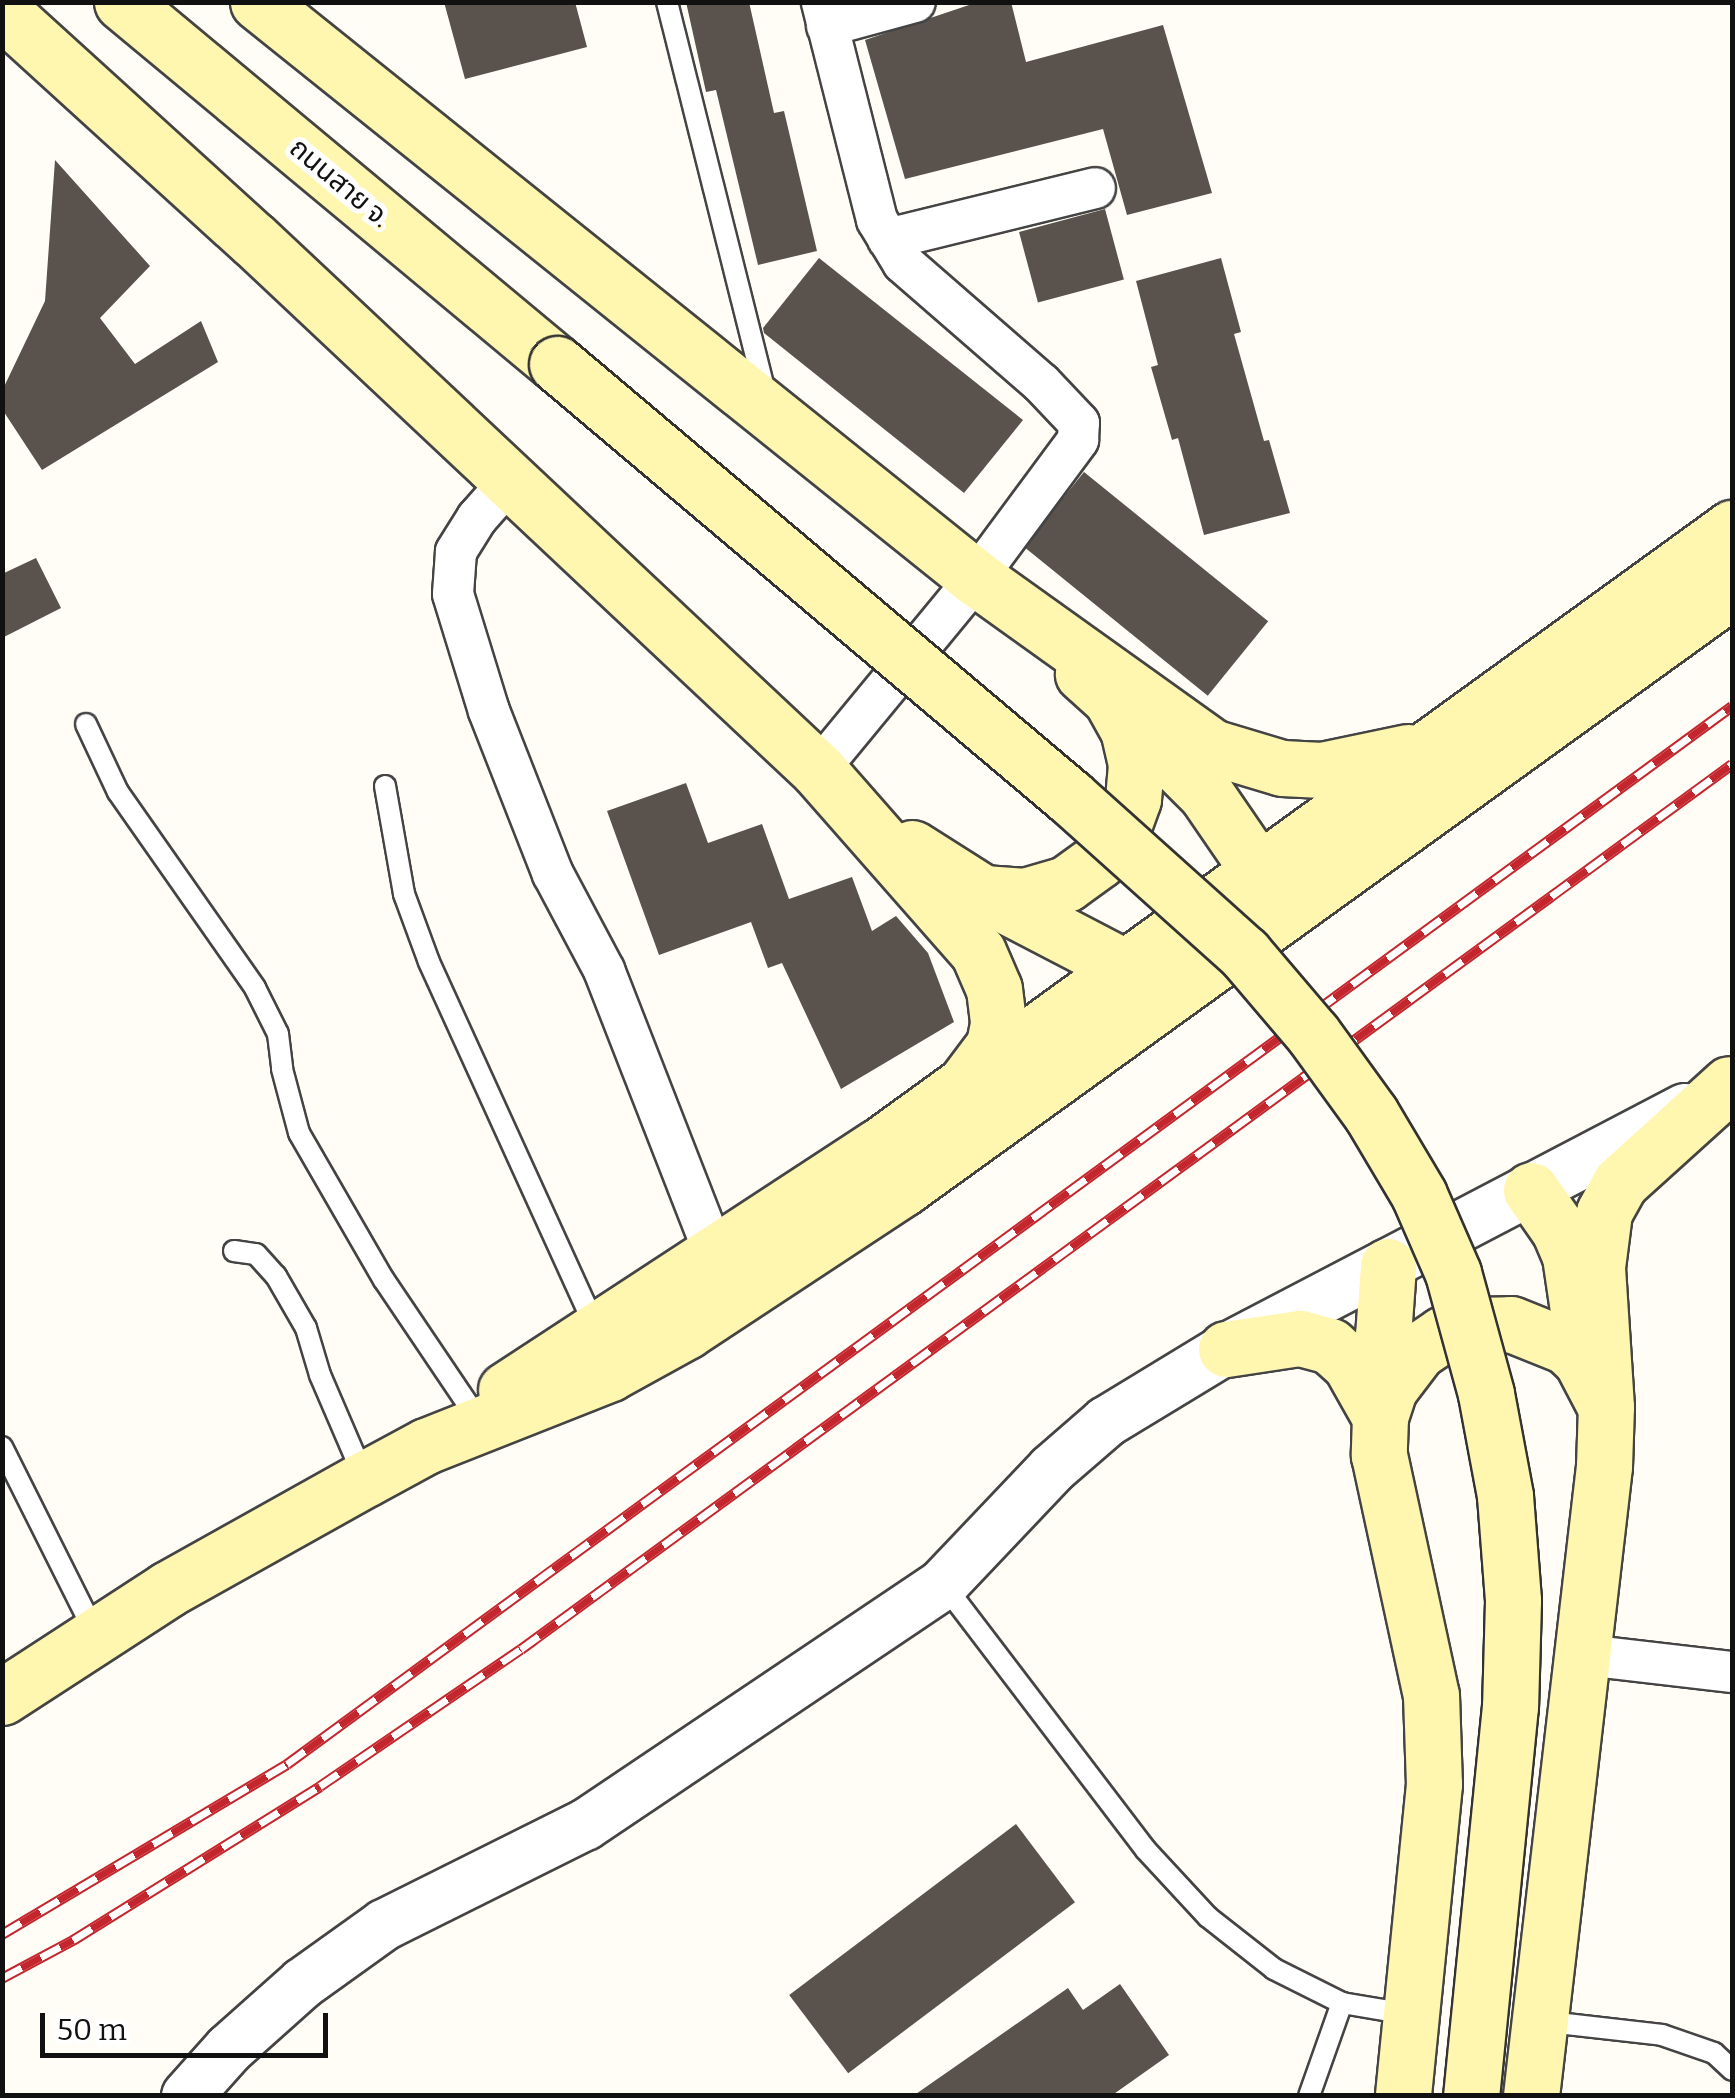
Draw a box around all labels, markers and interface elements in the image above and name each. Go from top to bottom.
street label: ถนนสาย จ. [283,131,397,235]
scale bar [45,1993,332,2055]
text: 50 m [57,2012,127,2048]

